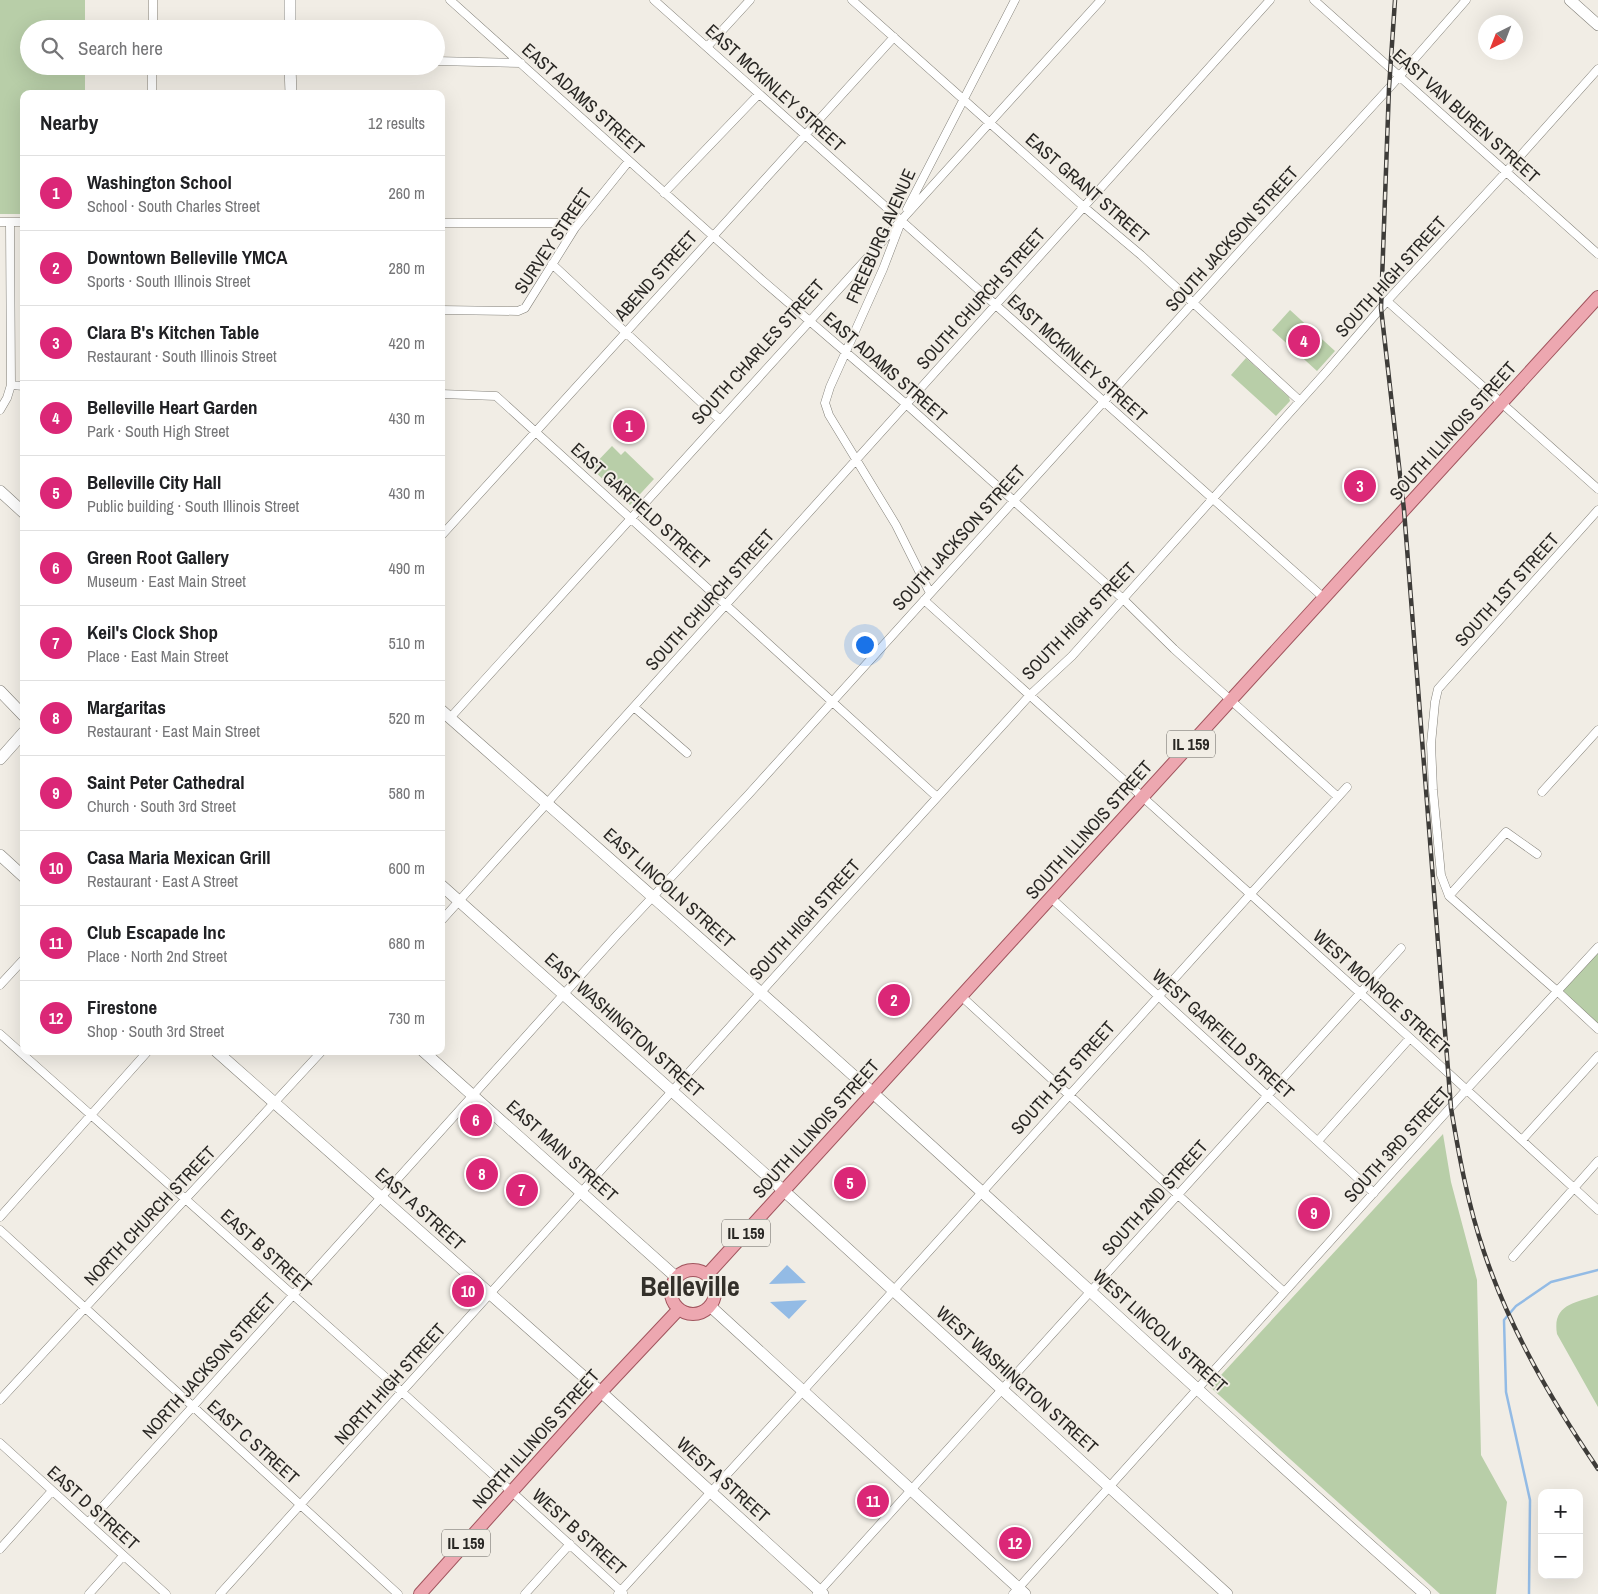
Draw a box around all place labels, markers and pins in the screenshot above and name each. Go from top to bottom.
pin: 4 [1288,322,1320,360]
pin: 1 [613,407,645,445]
pin: 3 [1344,467,1376,505]
pin: 2 [878,981,910,1019]
pin: 6 [460,1101,492,1139]
pin: 8 [466,1155,498,1193]
pin: 5 [834,1164,866,1202]
pin: 7 [506,1171,538,1209]
pin: 9 [1298,1194,1330,1232]
pin: 10 [452,1272,484,1310]
pin: 11 [857,1482,889,1520]
pin: 12 [999,1524,1031,1562]

